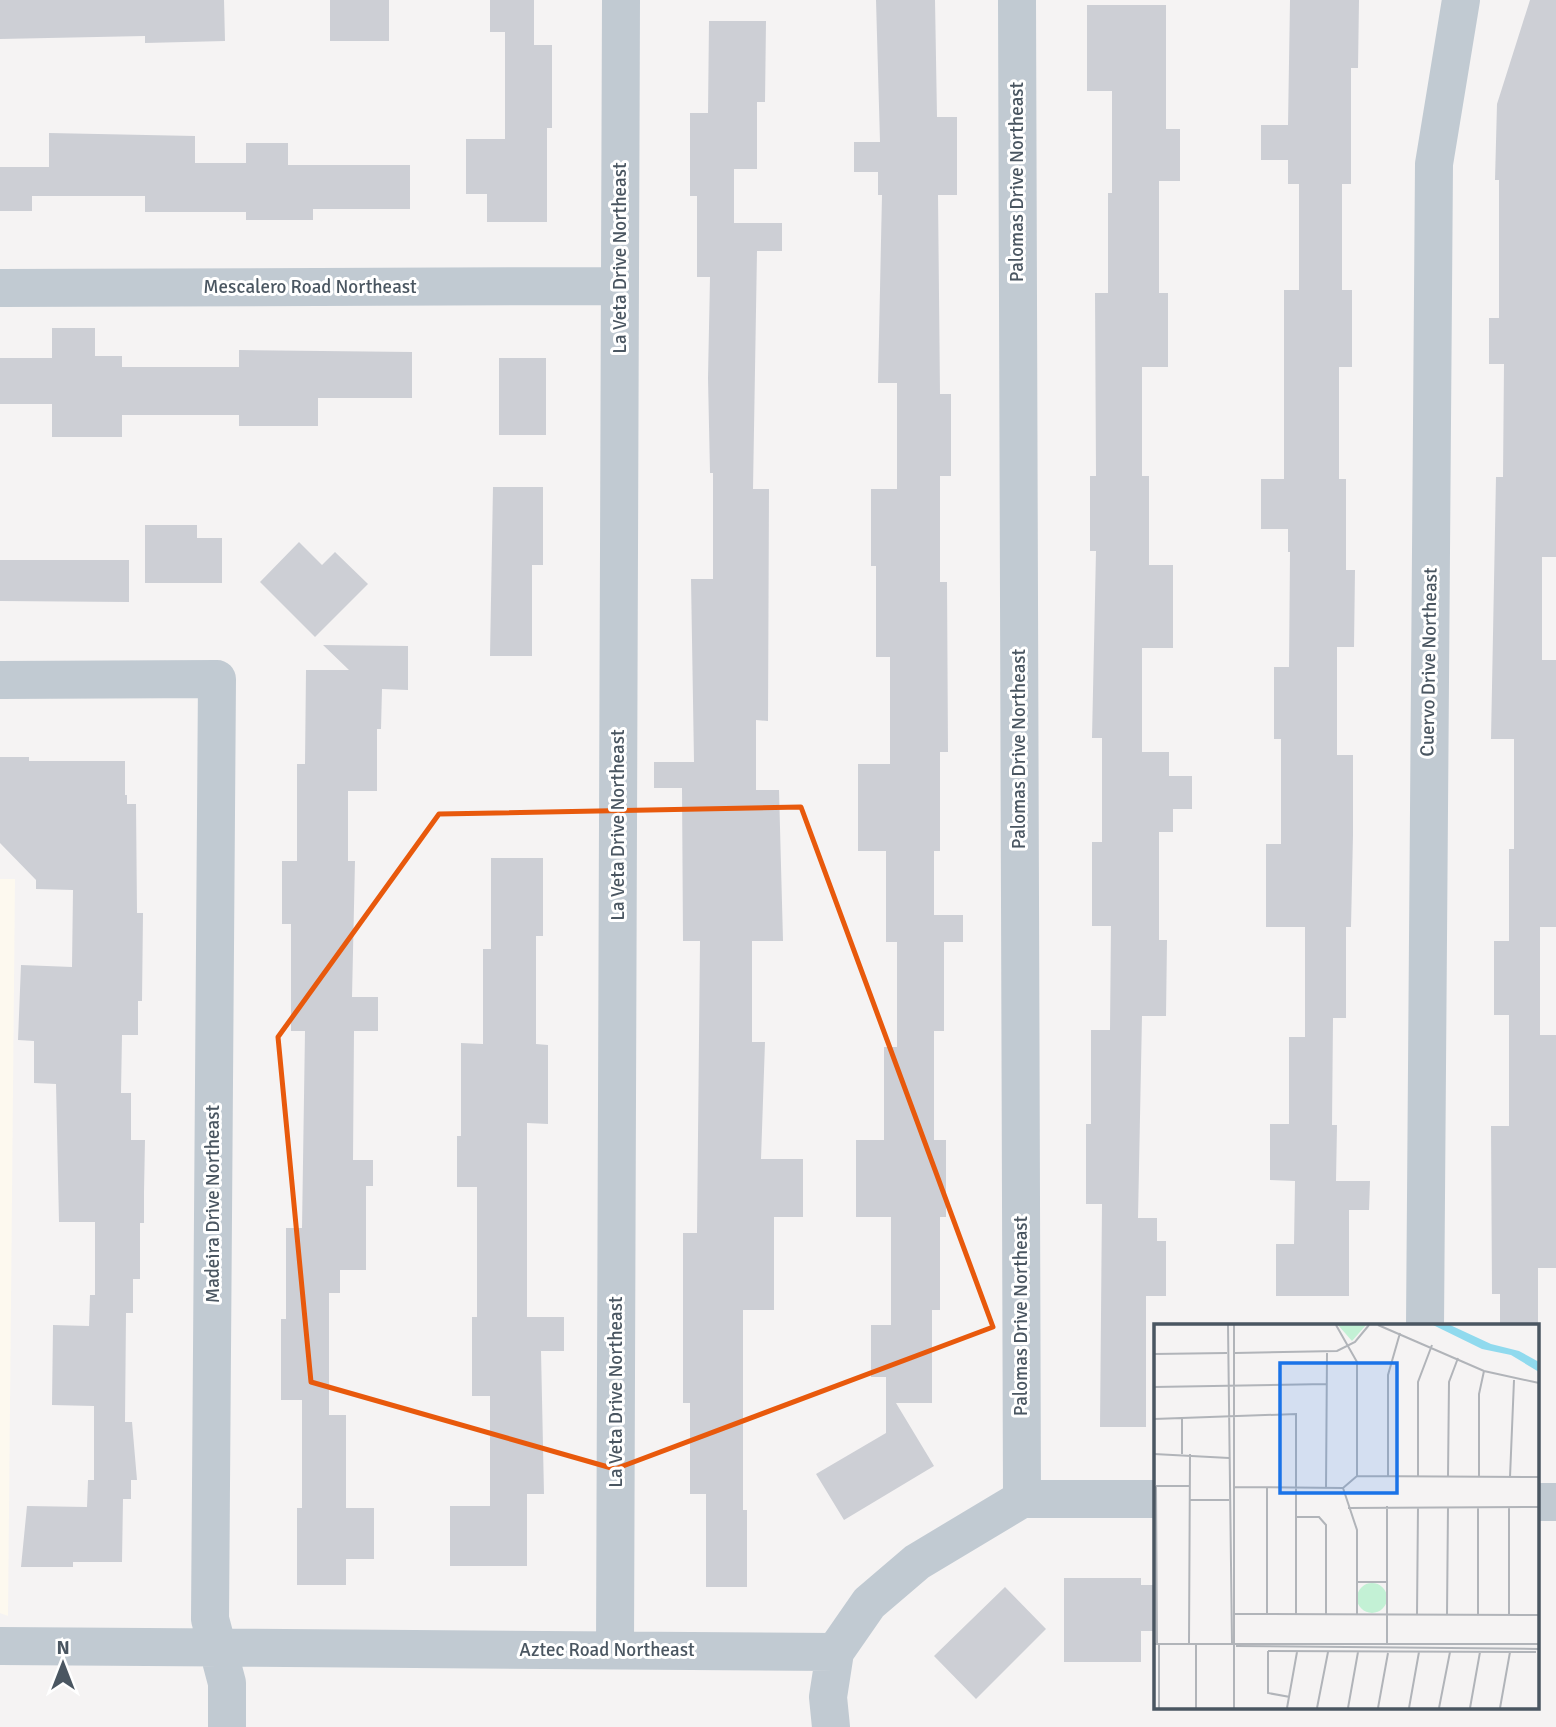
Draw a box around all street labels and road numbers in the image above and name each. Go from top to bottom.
street label: Palomas Drive Northeast [1005,81,1029,282]
street label: La Veta Drive Northeast [608,162,632,354]
street label: Mescalero Road Northeast [203,275,417,299]
street label: Cuervo Drive Northeast [1415,567,1443,757]
street label: Palomas Drive Northeast [1007,648,1031,849]
street label: La Veta Drive Northeast [606,729,630,921]
street label: Madeira Drive Northeast [201,1105,225,1303]
street label: Palomas Drive Northeast [1009,1215,1033,1416]
street label: La Veta Drive Northeast [604,1296,628,1488]
street label: Aztec Road Northeast [519,1638,695,1662]

